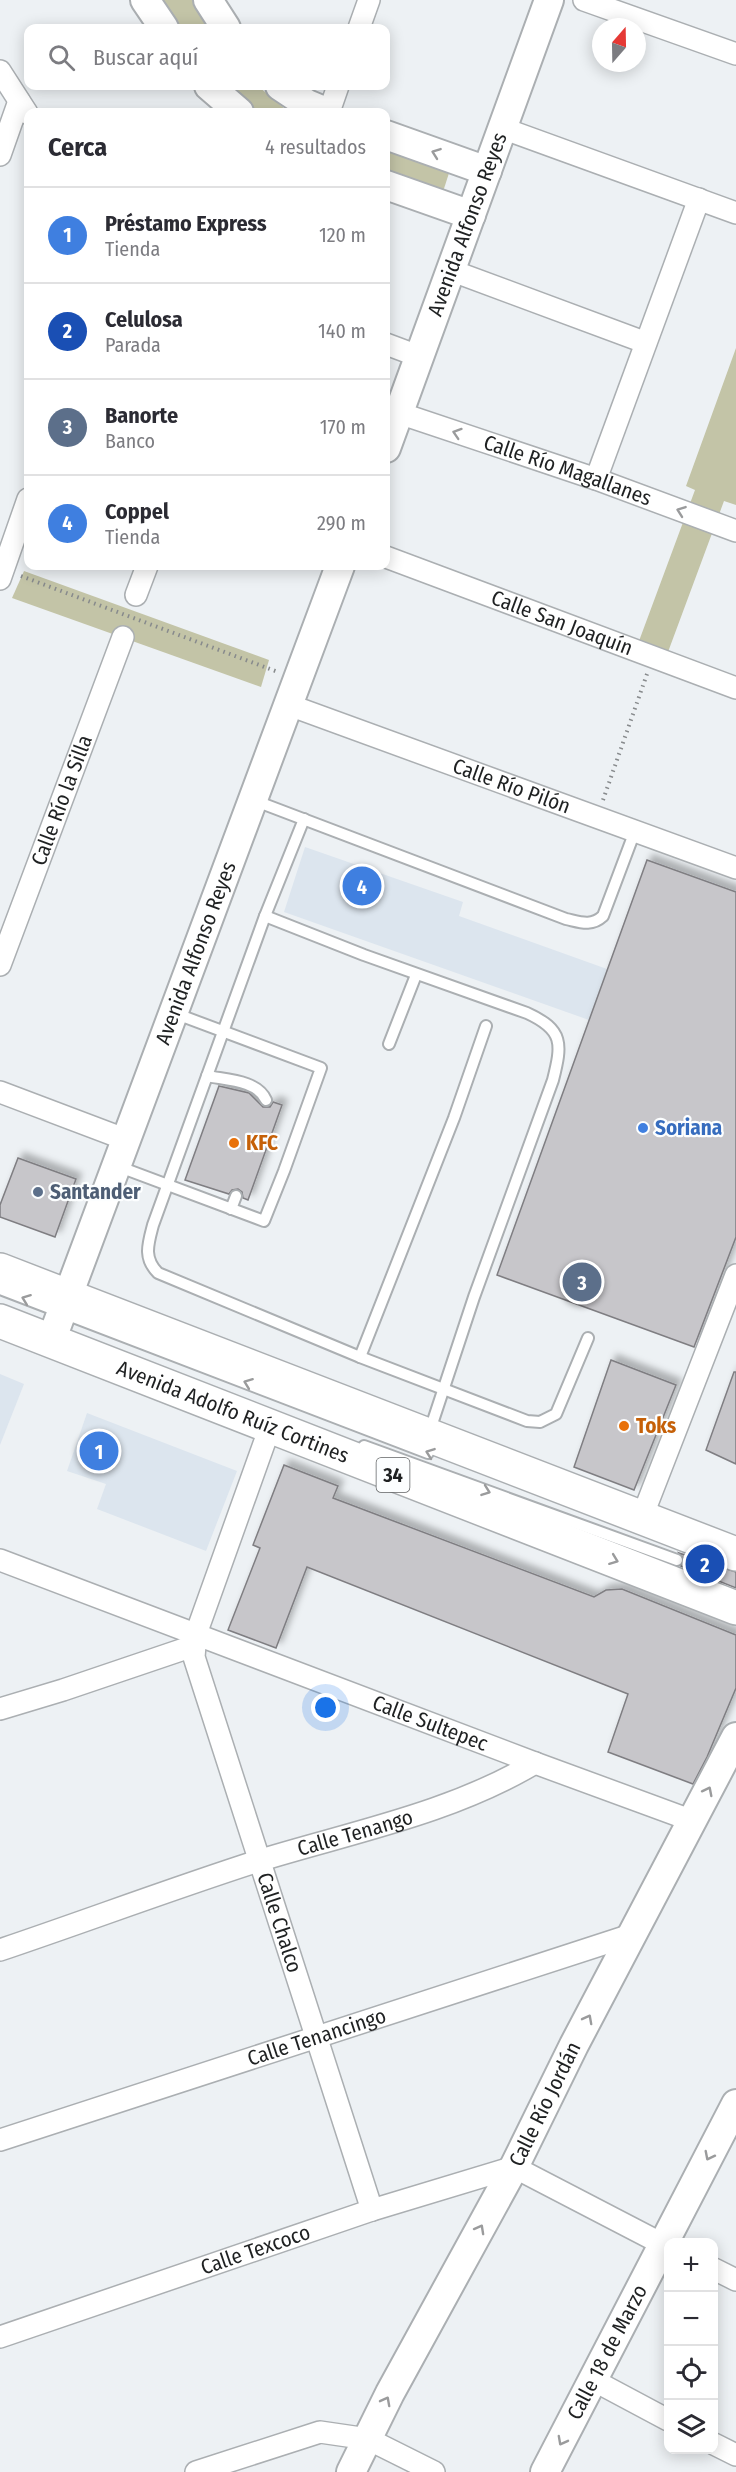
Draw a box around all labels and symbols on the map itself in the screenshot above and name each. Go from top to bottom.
north arrow [592,18,646,72]
street label: Avenida Alfonso Reyes [422,129,513,320]
one-way arrow [431,147,442,160]
one-way arrow [452,427,463,440]
street label: Calle Río Magallanes [480,429,655,511]
one-way arrow [676,505,687,518]
street label: Calle San Joaquín [488,585,636,661]
street label: Calle Río la Silla [26,731,98,869]
street label: Calle Río Pilón [449,753,574,820]
street label: Avenida Alfonso Reyes [150,858,242,1048]
pin: 4 [342,864,382,908]
place label: Soriana [655,1115,722,1141]
marker: Soriana [636,1121,650,1135]
place label: KFC [246,1130,278,1156]
marker: KFC [227,1136,241,1150]
place label: Santander [50,1179,141,1205]
marker: Santander [31,1185,45,1199]
pin: 3 [562,1260,602,1304]
one-way arrow [21,1293,32,1306]
street label: Avenida Adolfo Ruíz Cortines [113,1355,353,1469]
one-way arrow [243,1378,253,1391]
place label: Toks [636,1413,676,1439]
marker: Toks [617,1419,631,1433]
pin: 1 [80,1428,118,1474]
one-way arrow [425,1448,435,1461]
road number: 34 [376,1458,410,1492]
one-way arrow [480,1484,491,1496]
pin: 2 [686,1542,724,1586]
one-way arrow [608,1553,619,1565]
street label: Calle Sultepec [369,1690,491,1757]
your location [311,1693,340,1722]
one-way arrow [701,1786,713,1797]
street label: Calle Tenango [294,1804,416,1862]
street label: Calle Chalco [251,1869,308,1976]
street label: Calle Tenancingo [244,2002,389,2072]
one-way arrow [581,2014,593,2025]
street label: Calle Río Jordán [503,2037,587,2171]
one-way arrow [705,2150,717,2161]
street label: Calle Texcoco [197,2219,314,2280]
one-way arrow [473,2225,484,2236]
street label: Calle 18 de Marzo [561,2280,653,2424]
one-way arrow [379,2396,390,2407]
one-way arrow [557,2435,569,2446]

